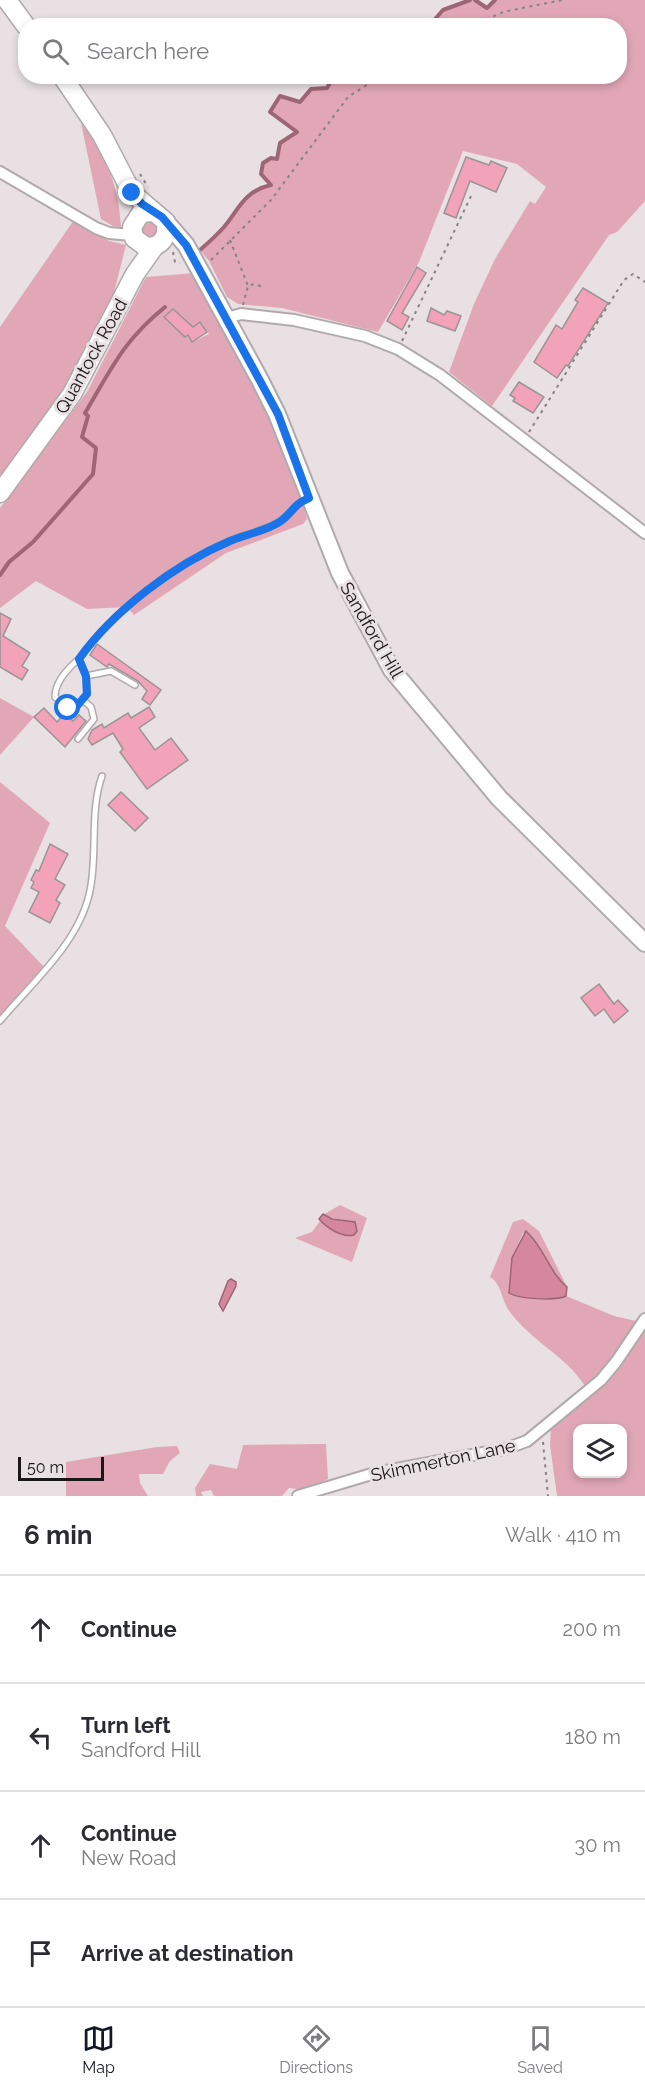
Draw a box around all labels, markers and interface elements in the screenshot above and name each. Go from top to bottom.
search box [18,18,627,84]
icon: search [39,35,72,68]
text: Search here [87,38,209,64]
route end [118,179,144,205]
street label: Quantock Road [51,295,131,417]
street label: Sandford Hill [336,578,408,682]
route start [54,694,80,720]
map controls [573,1424,627,1478]
button: layers [573,1424,627,1478]
street label: Skimmerton Lane [369,1434,518,1486]
scale bar [18,1454,104,1482]
text: 50 m [27,1458,64,1477]
text: 6 min [24,1520,93,1550]
text: Walk · 410 m [505,1523,621,1547]
icon: ahead [24,1613,57,1646]
text: Continue [81,1616,177,1642]
text: 200 m [563,1617,621,1641]
text: Turn left [81,1712,171,1738]
icon: left [24,1721,57,1754]
text: 180 m [565,1725,621,1749]
text: Sandford Hill [81,1738,201,1762]
text: Continue [81,1820,177,1846]
icon: ahead [24,1829,57,1862]
text: 30 m [575,1833,621,1857]
text: New Road [81,1846,177,1870]
icon: arrive [24,1937,57,1970]
text: Arrive at destination [81,1940,294,1966]
tab: Map [82,2022,115,2077]
tab: Directions [279,2022,353,2077]
tab: Saved [517,2022,563,2077]

